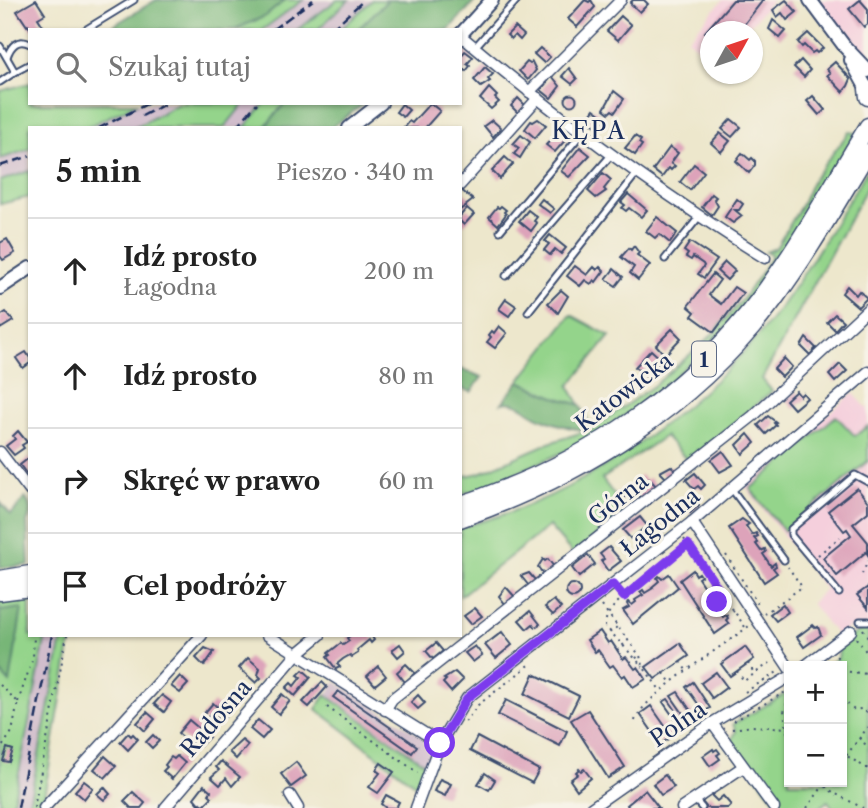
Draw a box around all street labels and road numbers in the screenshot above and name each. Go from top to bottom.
road number: 1 [692,342,716,376]
street label: Katowicka [570,346,679,438]
street label: Górna [582,466,654,531]
street label: Łagodna [615,481,706,562]
street label: Radosna [175,673,258,763]
street label: Polna [644,695,712,753]

